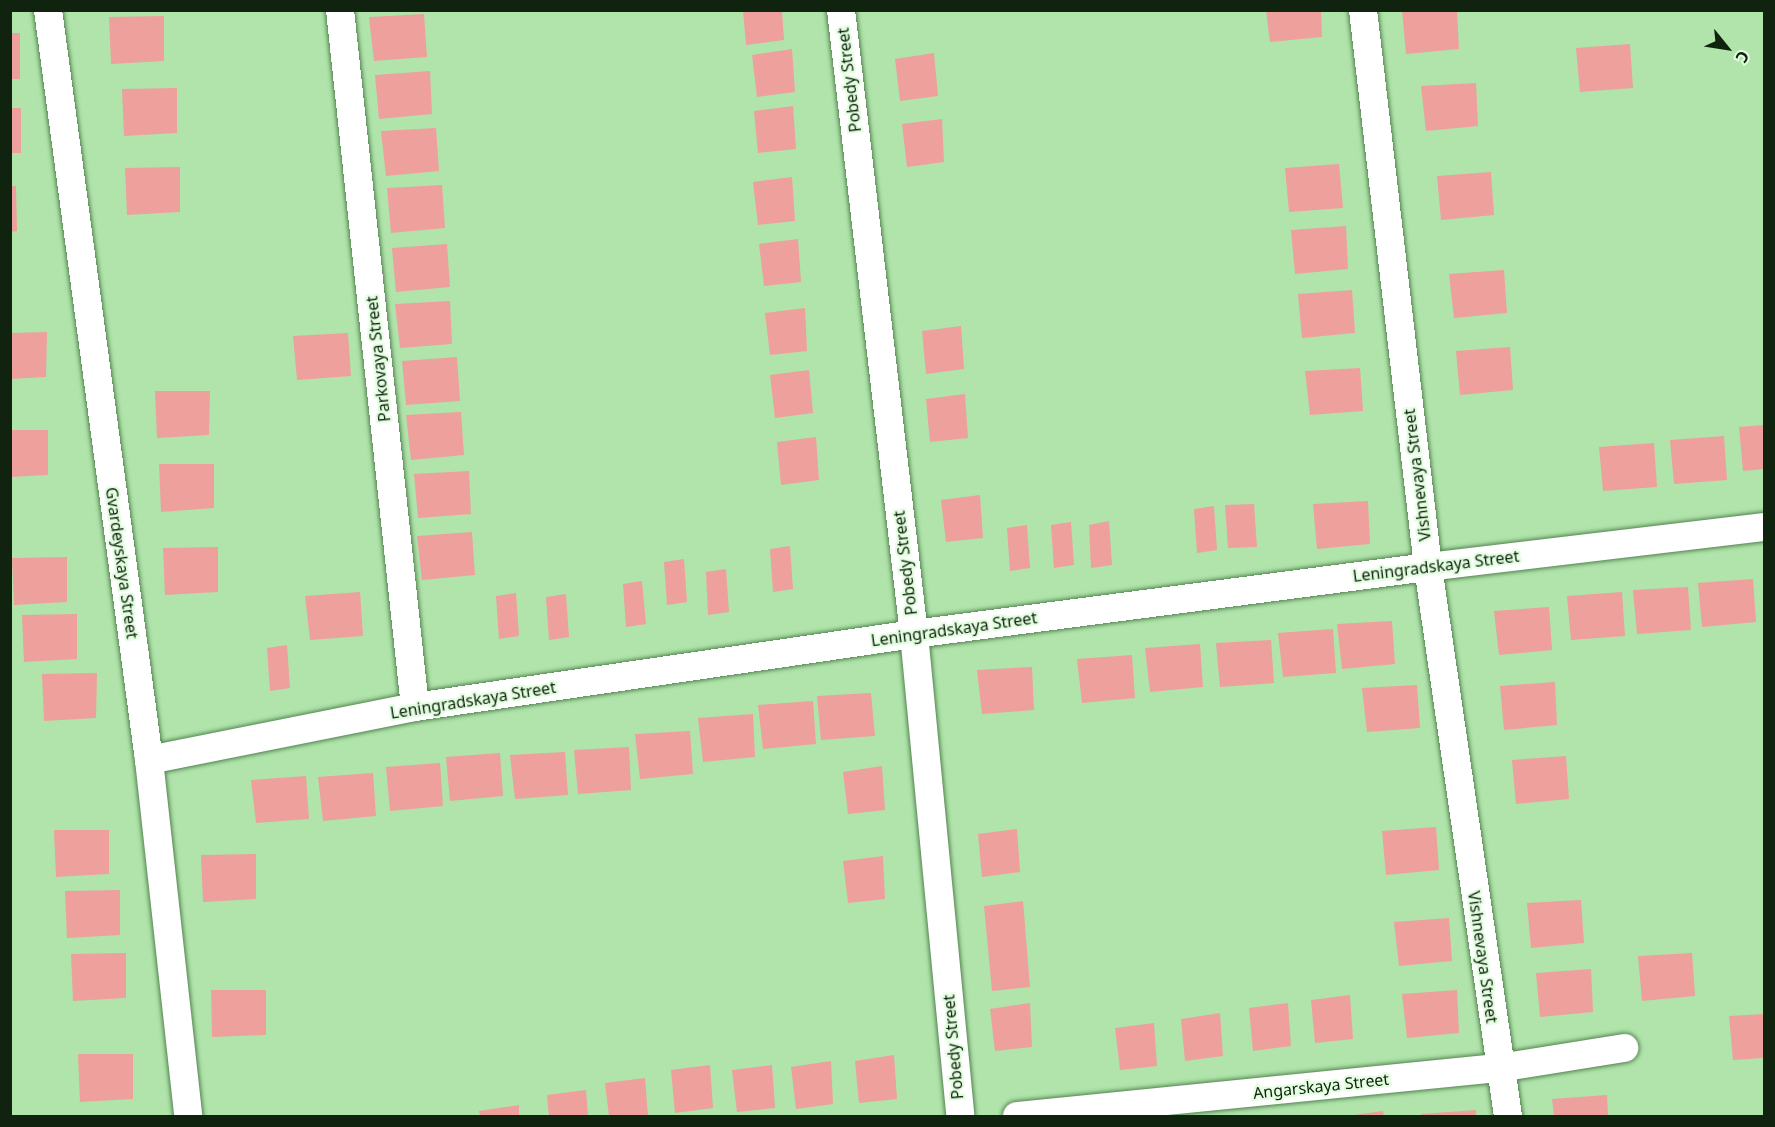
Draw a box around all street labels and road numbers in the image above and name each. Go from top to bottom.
street label: Pobedy Street [833,27,865,133]
street label: Parkovaya Street [362,295,394,423]
street label: Vishnevaya Street [1399,408,1435,542]
street label: Gvardeyskaya Street [102,486,142,640]
street label: Pobedy Street [889,510,921,616]
street label: Leningradskaya Street [1352,546,1520,586]
street label: Leningradskaya Street [870,608,1038,650]
street label: Leningradskaya Street [389,677,557,723]
street label: Vishnevaya Street [1464,890,1502,1024]
street label: Pobedy Street [939,994,967,1100]
street label: Angarskaya Street [1252,1069,1390,1103]

